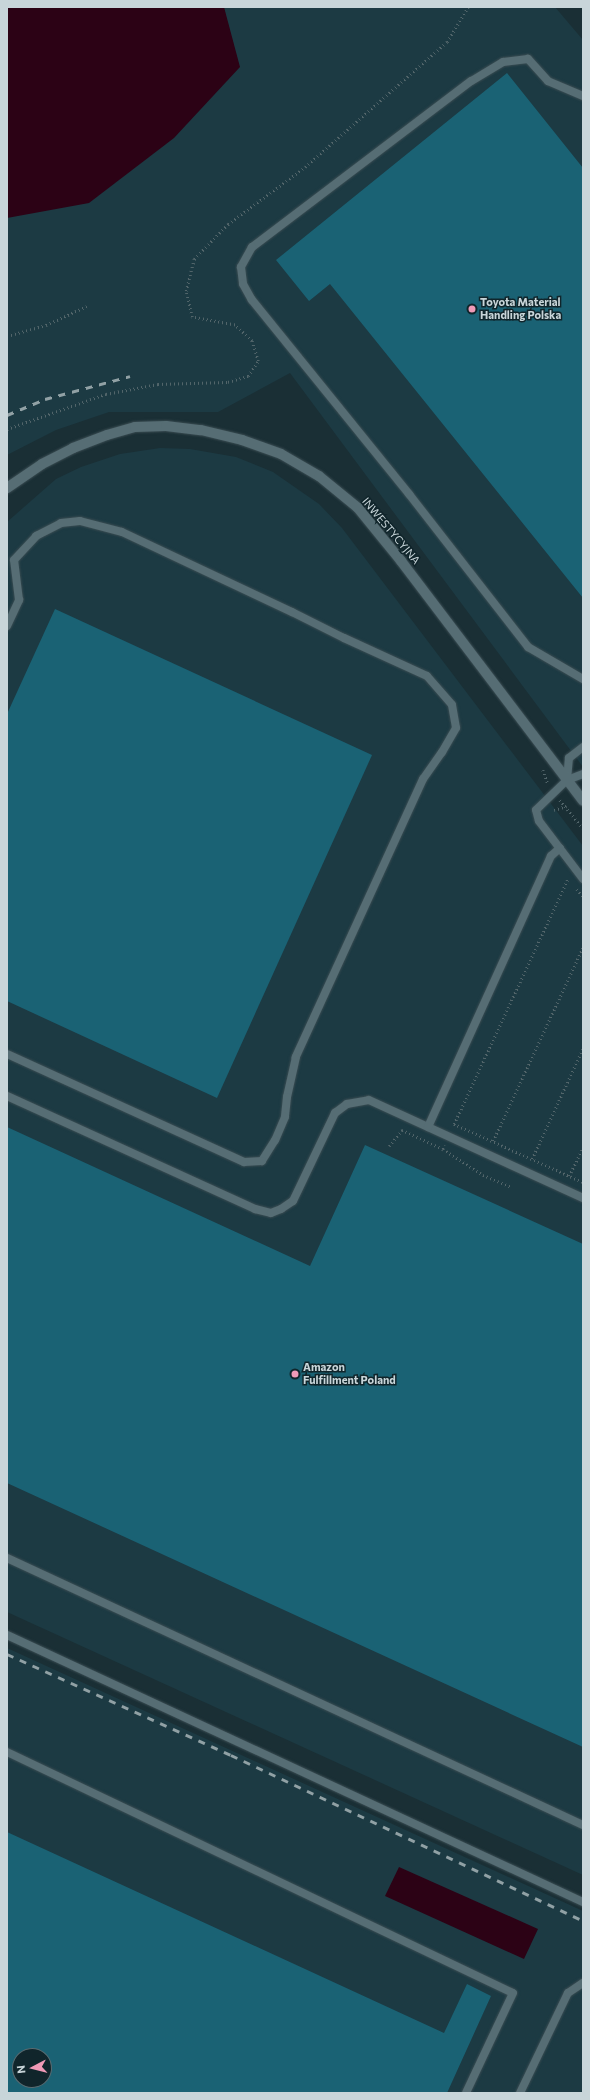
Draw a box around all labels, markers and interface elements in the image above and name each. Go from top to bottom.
place label: Toyota Material Handling Polska [480,296,561,322]
marker: Toyota Material Handling Polska [467,304,477,314]
street label: INWESTYCYJNA [359,495,423,567]
place label: Amazon Fulfillment Poland [303,1361,396,1387]
marker: Amazon Fulfillment Poland [290,1369,300,1379]
north arrow [12,2048,52,2088]
text: N [14,2065,28,2074]

